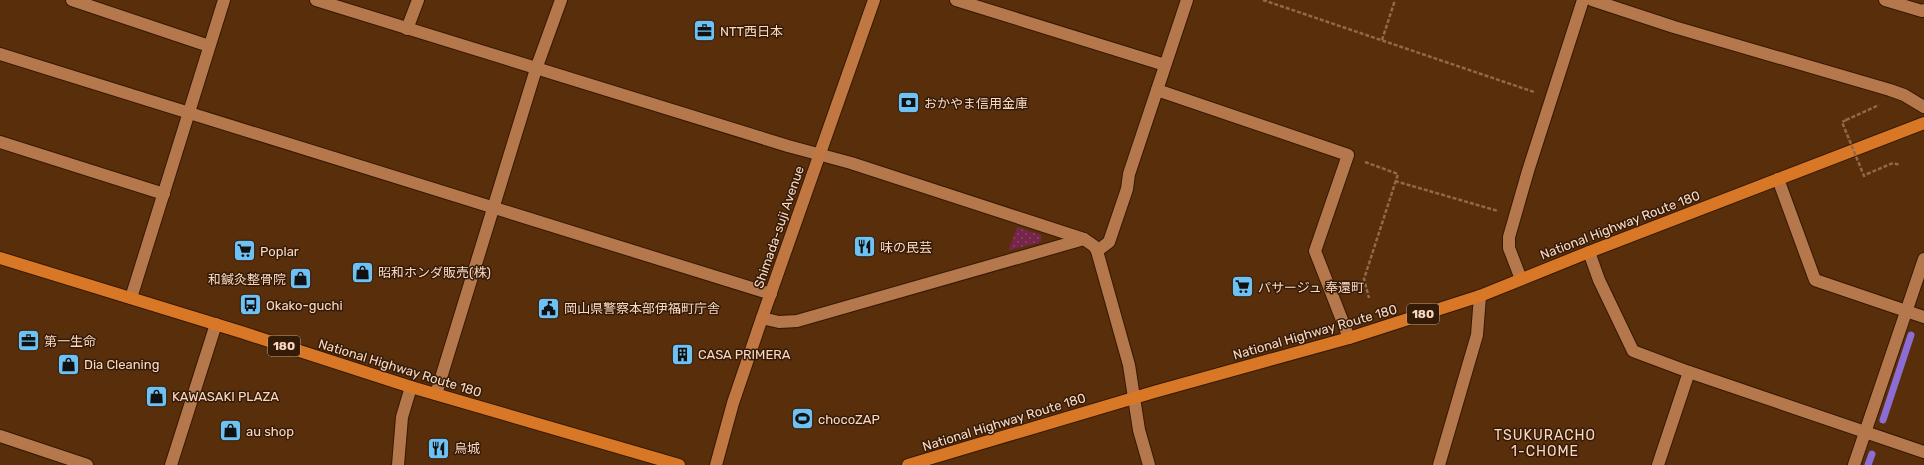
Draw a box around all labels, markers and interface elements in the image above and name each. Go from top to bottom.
office icon: NTT西日本 [692,18,718,44]
place label: NTT西日本 [720,24,783,39]
bank icon: おかやま信用金庫 [896,90,922,116]
place label: おかやま信用金庫 [924,96,1028,111]
street label: Shimada-suji Avenue [751,164,807,290]
street label: National Highway Route 180 [1538,188,1702,263]
restaurant icon: 味の民芸 [851,234,877,260]
supermarket icon: Poplar [232,238,258,264]
place label: 味の民芸 [880,240,932,255]
place label: Poplar [260,244,299,259]
shop icon: 昭和ホンダ販売(株) [349,259,375,285]
place label: 昭和ホンダ販売(株) [378,265,491,280]
shop icon: 和鍼灸整骨院 [288,266,314,292]
place label: 和鍼灸整骨院 [208,272,286,287]
supermarket icon: パサージュ 奉還町 [1229,274,1255,300]
place label: パサージュ 奉還町 [1258,280,1364,295]
bus stop icon: Okako-guchi [237,292,263,318]
public building icon: 岡山県警察本部伊福町庁舎 [536,295,562,321]
place label: Okako-guchi [266,298,343,314]
place label: 岡山県警察本部伊福町庁舎 [564,301,720,316]
street label: National Highway Route 180 [1231,301,1399,364]
road number: 180 [1407,304,1439,324]
office icon: 第一生命 [16,328,42,354]
place label: 第一生命 [44,334,96,349]
road number: 180 [268,336,300,356]
street label: National Highway Route 180 [316,336,483,401]
building icon: CASA PRIMERA [670,341,696,367]
place label: CASA PRIMERA [698,347,791,362]
shop icon: Dia Cleaning [55,351,81,377]
place label: Dia Cleaning [84,357,159,373]
shop icon: KAWASAKI PLAZA [143,383,169,409]
place label: KAWASAKI PLAZA [172,389,279,404]
street label: National Highway Route 180 [921,390,1088,455]
sports icon: chocoZAP [789,406,815,432]
place label: chocoZAP [818,412,880,427]
shop icon: au shop [217,418,243,444]
place label: au shop [246,424,294,439]
district label: TSUKURACHO 1-CHOME [1494,427,1596,460]
restaurant icon: 烏城 [425,435,451,461]
place label: 烏城 [454,441,480,456]

